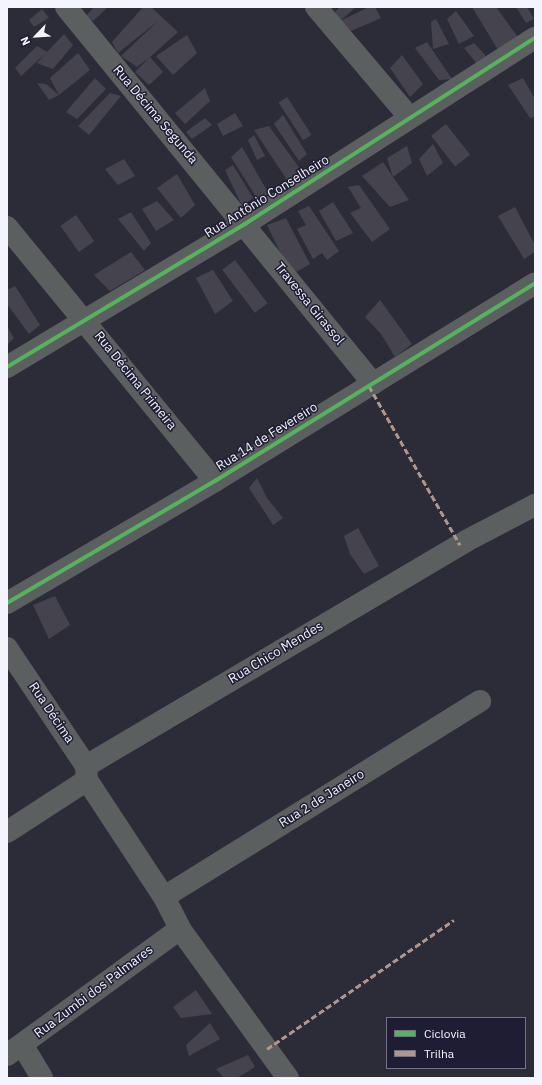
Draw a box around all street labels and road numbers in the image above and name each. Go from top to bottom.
street label: Rua Décima Segunda [109,63,201,167]
street label: Rua Antônio Conselheiro [202,152,332,242]
street label: Travessa Girassol [271,260,347,348]
street label: Rua Décima Primeira [91,329,179,433]
street label: Rua 14 de Fevereiro [213,399,321,475]
street label: Rua Chico Mendes [226,619,326,687]
street label: Rua Décima [25,680,77,746]
street label: Rua 2 de Janeiro [276,767,368,831]
street label: Rua Zumbi dos Palmares [32,942,156,1042]

